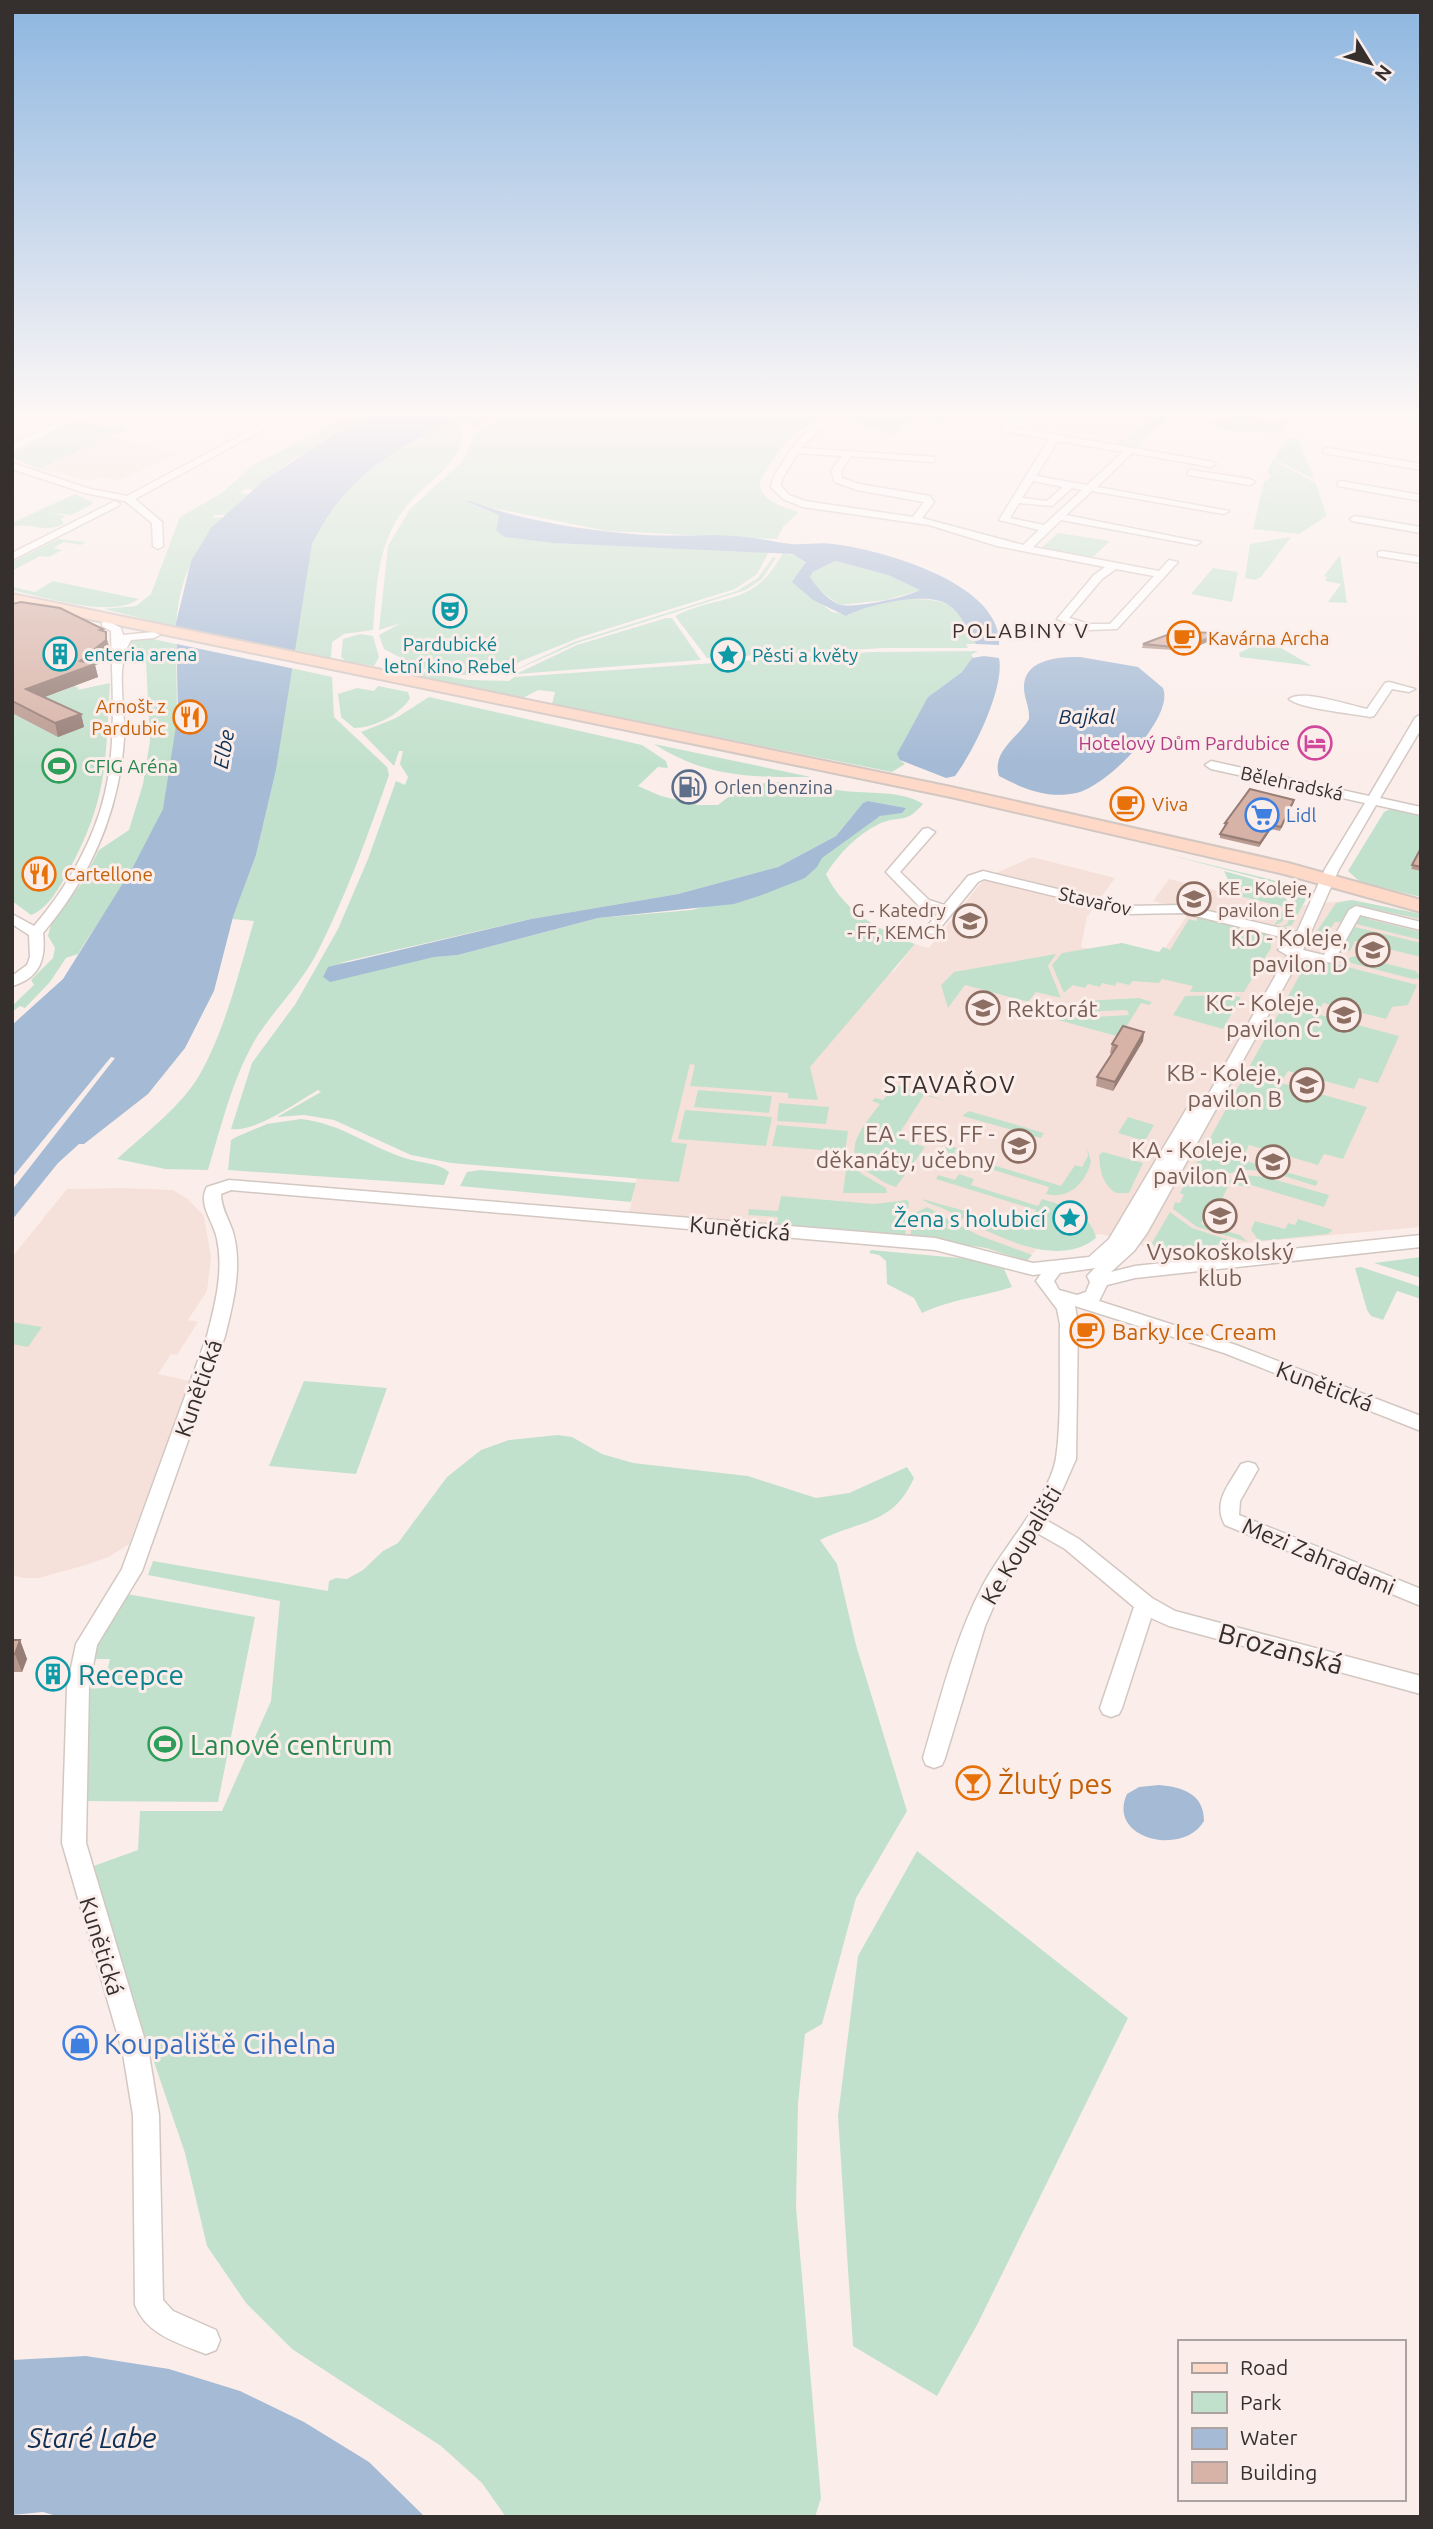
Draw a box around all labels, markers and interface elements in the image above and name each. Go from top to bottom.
north arrow [1335,28,1405,98]
text: N [1371,61,1397,86]
theatre icon: Pardubické letní kino Rebel [431,592,469,630]
district label: POLABINY V [952,618,1090,642]
cafe icon: Kavárna Archa [1165,619,1203,657]
place label: Kavárna Archa [1208,627,1329,649]
place label: Pardubické letní kino Rebel [384,633,516,677]
building icon: enteria arena [41,635,79,673]
place icon: Pěsti a květy [709,636,747,674]
place label: enteria arena [84,643,197,665]
place label: Pěsti a květy [752,644,858,666]
place label: Arnošt z Pardubic [91,695,166,739]
restaurant icon: Arnošt z Pardubic [171,698,209,736]
water label: Bajkal [1058,704,1116,728]
hotel icon: Hotelový Dům Pardubice [1296,724,1334,762]
water label: Elbe [208,727,238,770]
place label: Hotelový Dům Pardubice [1078,732,1290,754]
sports icon: CFIG Aréna [40,747,78,785]
place label: CFIG Aréna [84,755,178,777]
street label: Bělehradská [1239,761,1345,805]
fuel station icon: Orlen benzina [670,768,708,806]
place label: Orlen benzina [714,776,833,798]
cafe icon: Viva [1108,785,1146,823]
place label: Viva [1152,793,1188,815]
supermarket icon: Lidl [1243,796,1281,834]
place label: Lidl [1286,804,1316,826]
restaurant icon: Cartellone [20,855,58,893]
place label: Cartellone [64,863,153,885]
place label: KE - Koleje, pavilon E [1218,877,1312,921]
school or university icon: KE - Koleje, pavilon E [1175,880,1213,918]
street label: Stavařov [1057,882,1133,920]
place label: G - Katedry - FF, KEMCh [847,899,946,943]
school or university icon: G - Katedry - FF, KEMCh [951,902,989,940]
place label: KD - Koleje, pavilon D [1231,925,1348,976]
school or university icon: KD - Koleje, pavilon D [1354,931,1392,969]
school or university icon: Rektorát [964,989,1002,1027]
place label: KC - Koleje, pavilon C [1206,990,1320,1041]
place label: Rektorát [1007,996,1098,1021]
school or university icon: KC - Koleje, pavilon C [1325,996,1363,1034]
place label: KB - Koleje, pavilon B [1166,1060,1282,1111]
school or university icon: KB - Koleje, pavilon B [1288,1066,1326,1104]
district label: STAVAŘOV [883,1070,1017,1098]
place label: EA - FES, FF - děkanáty, učebny [816,1121,995,1172]
school or university icon: EA - FES, FF - děkanáty, učebny [1000,1127,1038,1165]
place label: KA - Koleje, pavilon A [1131,1137,1248,1188]
school or university icon: KA - Koleje, pavilon A [1254,1143,1292,1181]
school or university icon: Vysokoškolský klub [1201,1197,1239,1235]
place icon: Žena s holubicí [1051,1199,1089,1237]
place label: Žena s holubicí [894,1205,1046,1231]
street label: Kunětická [688,1211,792,1245]
place label: Vysokoškolský klub [1146,1239,1294,1290]
cafe icon: Barky Ice Cream [1068,1312,1106,1350]
place label: Barky Ice Cream [1112,1319,1277,1344]
street label: Kunětická [170,1336,226,1440]
street label: Kunětická [1273,1356,1377,1416]
street label: Ke Koupališti [976,1481,1066,1609]
street label: Mezi Zahradami [1239,1513,1399,1599]
street label: Brozanská [1215,1616,1347,1680]
building icon: Recepce [34,1655,72,1693]
place label: Recepce [78,1659,184,1690]
sports icon: Lanové centrum [146,1725,184,1763]
place label: Lanové centrum [190,1729,393,1760]
bar icon: Žlutý pes [954,1764,992,1802]
place label: Žlutý pes [998,1767,1112,1799]
street label: Kunětická [75,1894,129,1998]
shop icon: Koupaliště Cihelna [61,2024,99,2062]
place label: Koupaliště Cihelna [104,2028,336,2059]
legend [1178,2340,1405,2501]
text: Road [1240,2355,1288,2379]
text: Park [1240,2390,1282,2414]
water label: Staré Labe [27,2422,156,2453]
text: Water [1240,2425,1298,2449]
text: Building [1240,2460,1317,2484]

